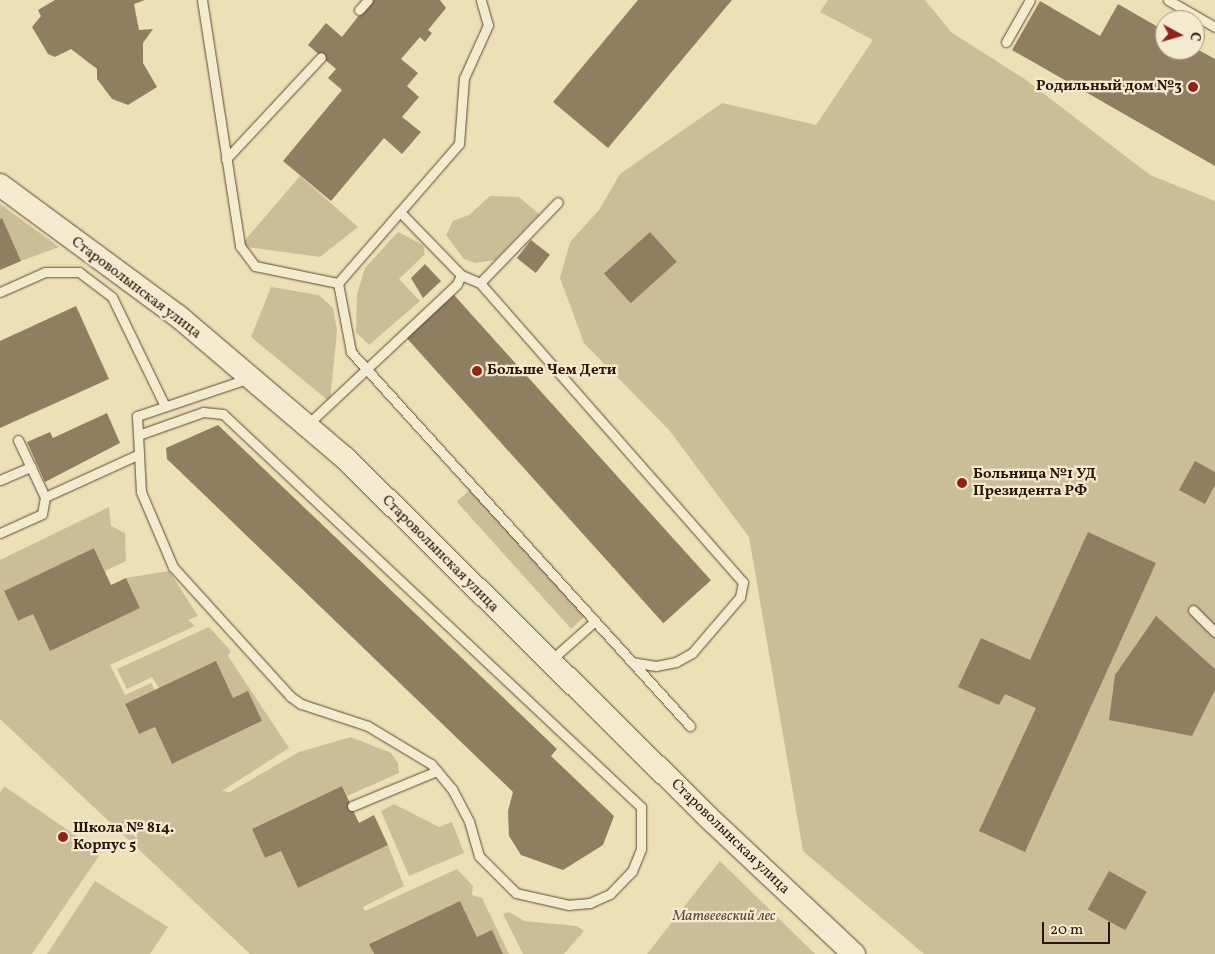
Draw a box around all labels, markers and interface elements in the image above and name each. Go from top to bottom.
north arrow [1155,10,1205,60]
text: С [1185,31,1204,42]
place label: Родильный дом №3 [1036,78,1182,96]
marker: Родильный дом №3 [1186,80,1200,94]
street label: Староволынская улица [67,233,205,343]
place label: Больше Чем Дети [487,362,616,380]
marker: Больше Чем Дети [471,365,483,377]
place label: Больница №1 УД Президента РФ [973,465,1096,500]
marker: Больница №1 УД Президента РФ [955,476,969,490]
street label: Староволынская улица [378,492,502,616]
street label: Староволынская улица [667,775,793,899]
place label: Школа № 814. Корпус 5 [73,819,174,854]
marker: Школа № 814. Корпус 5 [57,831,69,843]
park label: Матвеевский лес [672,908,776,926]
scale bar [1045,912,1112,944]
text: 20 m [1050,920,1083,941]

